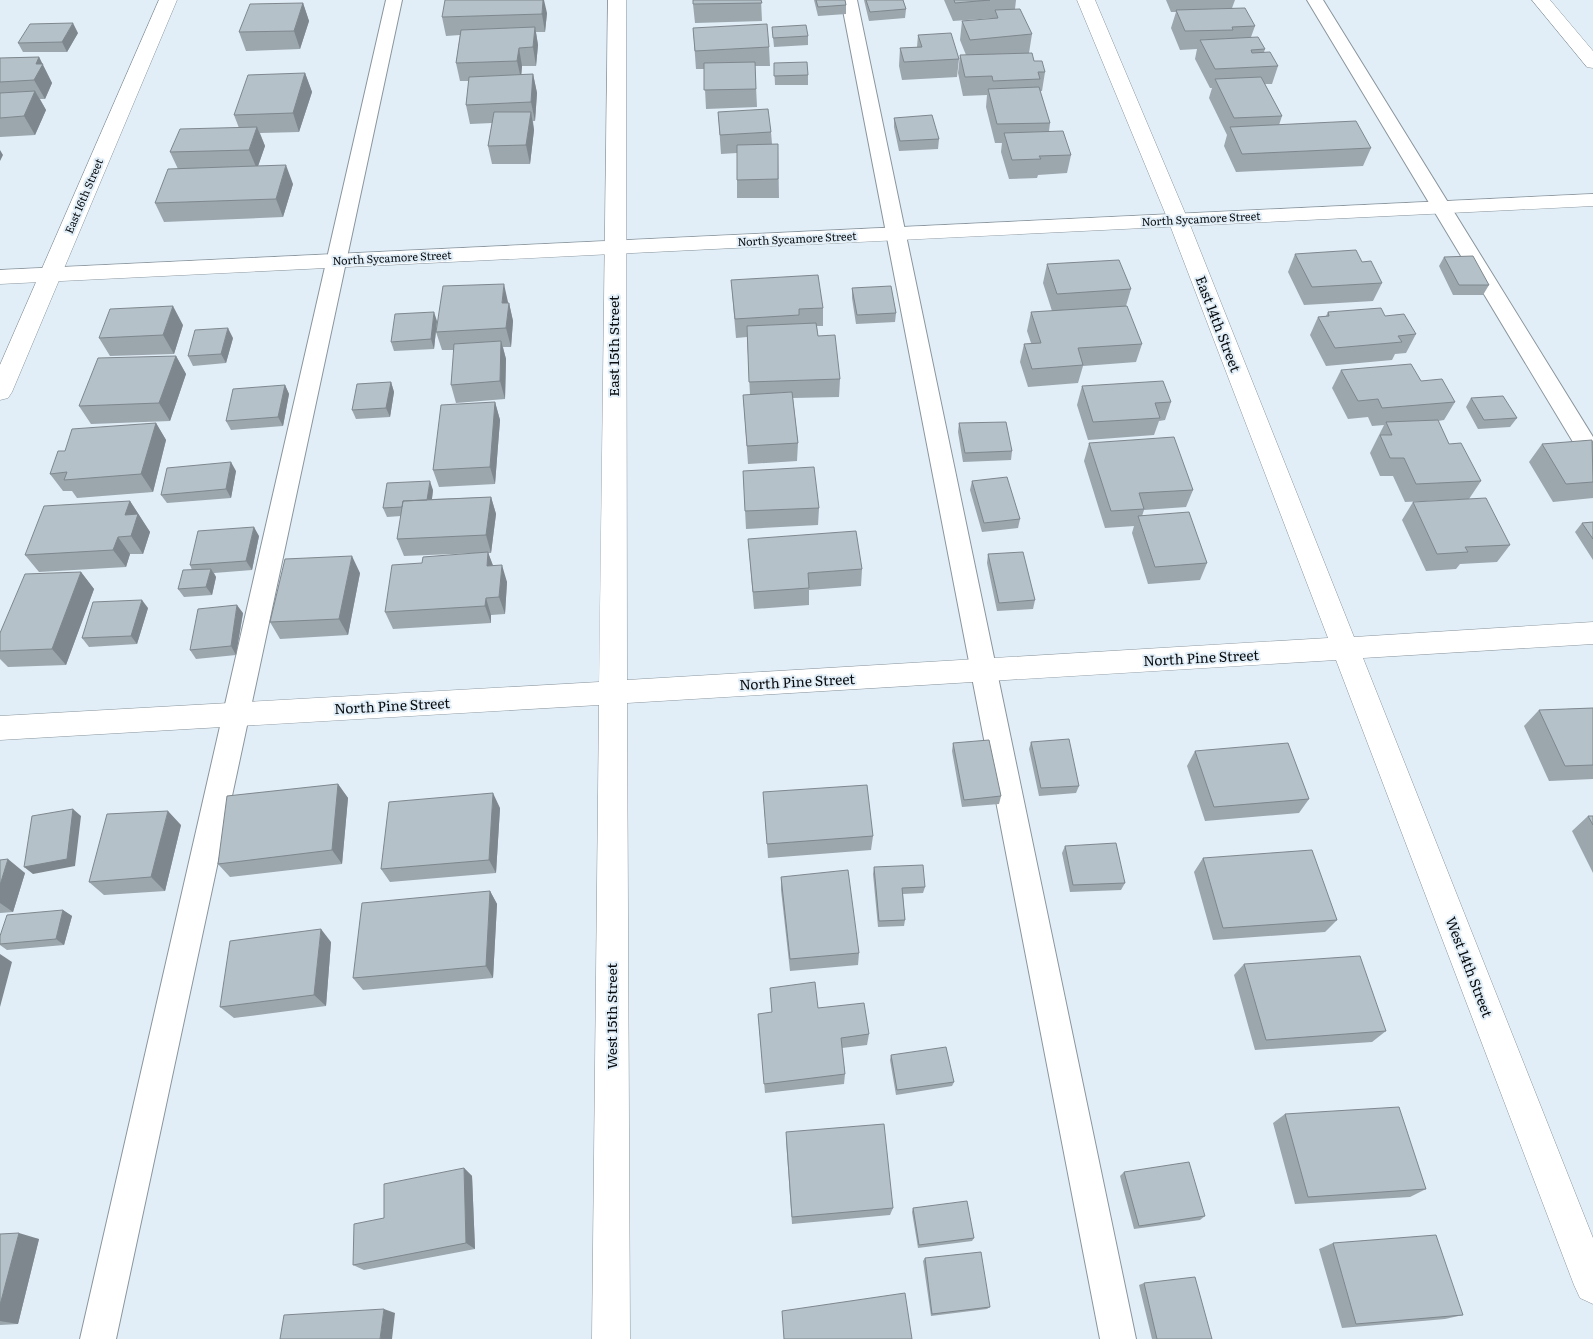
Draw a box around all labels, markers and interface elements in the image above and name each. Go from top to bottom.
street label: East 16th Street [60,155,106,236]
street label: North Sycamore Street [1141,207,1261,229]
street label: North Sycamore Street [737,227,857,249]
street label: North Sycamore Street [332,246,452,268]
street label: East 14th Street [1191,273,1247,375]
street label: East 15th Street [603,295,623,397]
street label: North Pine Street [1143,644,1260,670]
street label: North Pine Street [739,668,856,694]
street label: North Pine Street [334,692,451,718]
street label: West 14th Street [1442,913,1498,1020]
street label: West 15th Street [601,963,621,1069]

